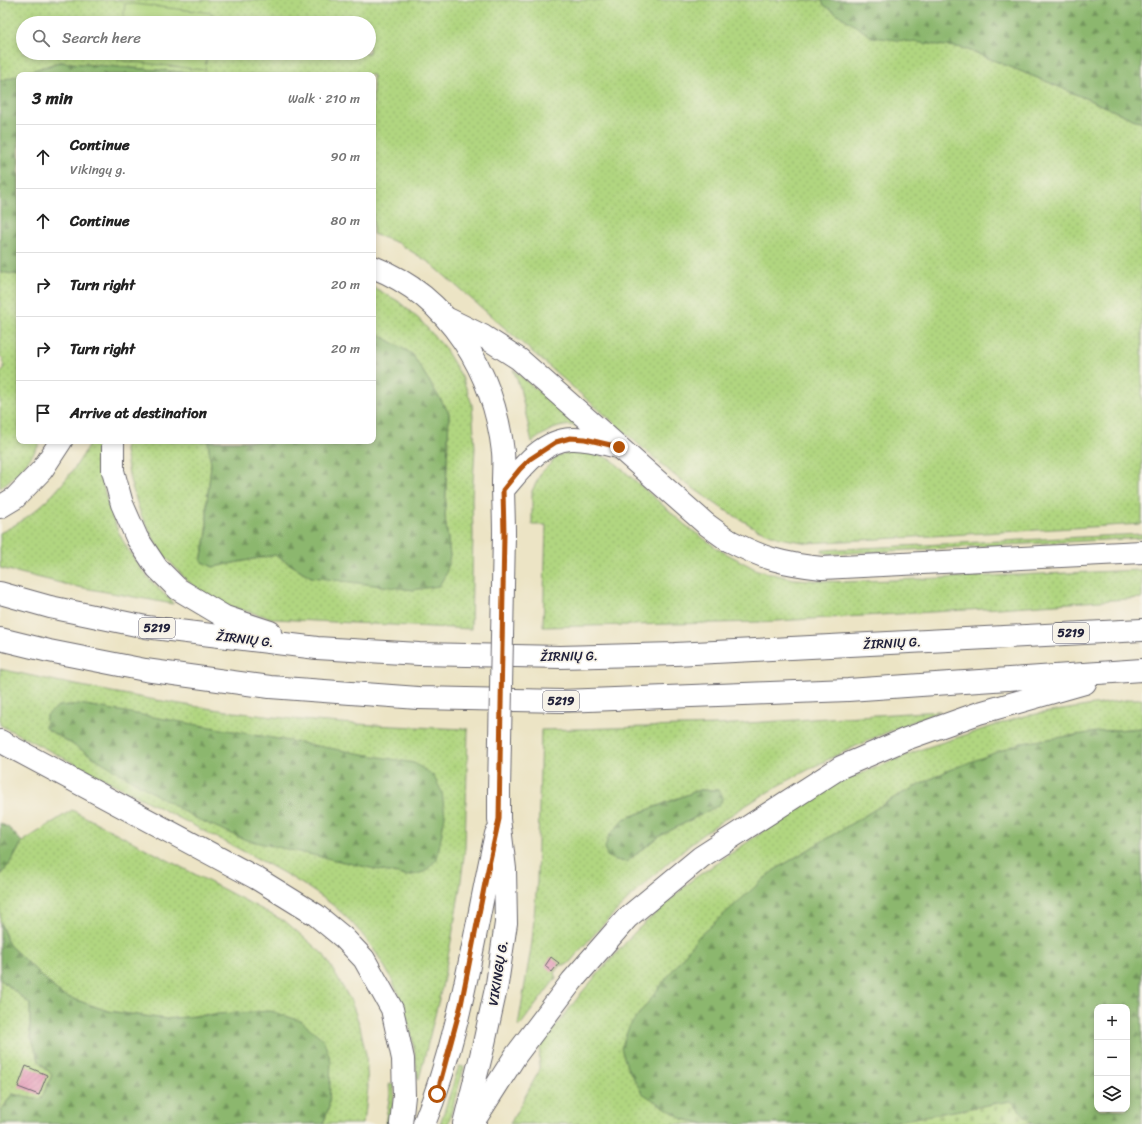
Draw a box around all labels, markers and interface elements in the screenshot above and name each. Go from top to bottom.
search box [16,16,376,60]
text: Search here [62,25,141,51]
icon: search [30,27,52,49]
text: 3 min [32,83,73,113]
text: Walk · 210 m [288,87,360,110]
text: Continue [70,132,130,158]
text: 90 m [330,145,360,168]
icon: ahead [32,146,54,168]
text: Vikingų g. [70,158,126,181]
text: Continue [70,208,130,234]
text: 80 m [331,209,360,232]
icon: ahead [32,210,54,232]
text: Turn right [70,272,135,298]
text: 20 m [331,273,360,296]
icon: right [32,274,54,296]
text: Turn right [70,336,135,362]
text: 20 m [331,337,360,360]
icon: right [32,338,54,360]
text: Arrive at destination [70,400,207,426]
icon: arrive [32,402,54,424]
route end [610,438,628,456]
road number: 5219 [139,618,175,638]
road number: 5219 [1053,623,1089,643]
street label: ŽIRNIŲ G. [215,624,275,654]
street label: ŽIRNIŲ G. [862,630,922,656]
street label: ŽIRNIŲ G. [540,644,598,668]
road number: 5219 [543,691,579,711]
street label: VIKINGŲ G. [481,939,515,1007]
map controls [1094,1004,1130,1112]
button: + [1094,1004,1130,1040]
button: − [1094,1040,1130,1076]
button: layers [1094,1076,1130,1112]
route start [428,1085,446,1103]

